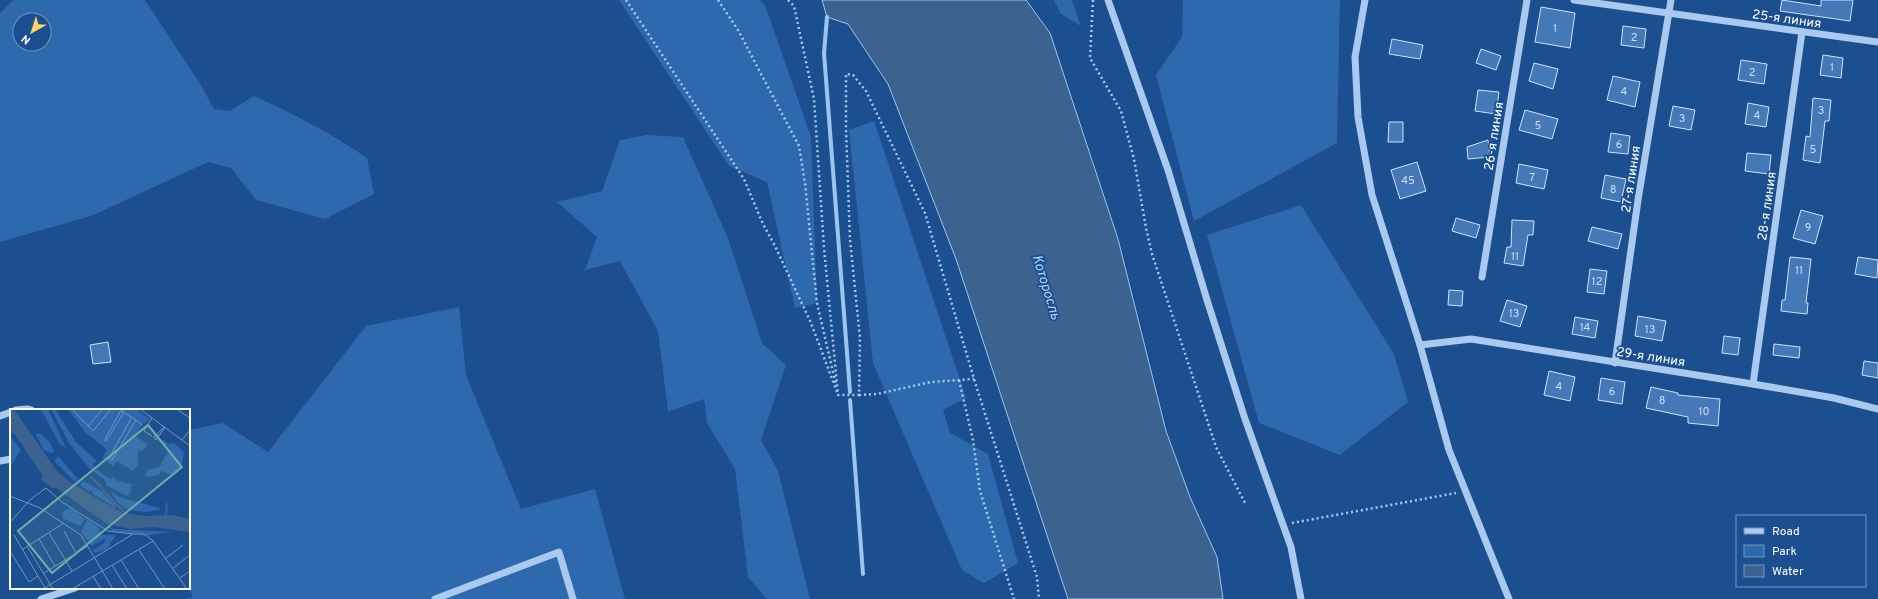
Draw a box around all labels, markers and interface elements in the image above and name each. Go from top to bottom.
street label: 25-я линия [1751,7,1822,33]
north arrow [12,12,52,52]
house number: 1 [1553,22,1557,36]
text: N [19,31,34,47]
house number: 2 [1631,31,1637,45]
house number: 1 [1830,61,1834,75]
house number: 2 [1749,66,1755,80]
house number: 4 [1621,85,1628,99]
street label: 26-я линия [1482,101,1508,172]
house number: 3 [1818,104,1824,118]
house number: 4 [1754,109,1761,123]
house number: 3 [1679,112,1685,126]
house number: 5 [1535,119,1542,133]
house number: 6 [1616,138,1622,152]
house number: 5 [1810,143,1817,157]
street label: 27-я линия [1619,145,1645,214]
house number: 7 [1529,171,1535,185]
street label: 28-я линия [1755,171,1781,242]
house number: 45 [1401,174,1415,188]
house number: 8 [1610,183,1616,197]
house number: 9 [1805,221,1811,235]
house number: 11 [1511,250,1519,264]
water label: Которосль [1028,253,1064,322]
house number: 11 [1795,264,1803,278]
house number: 12 [1592,275,1602,289]
house number: 13 [1509,307,1519,321]
house number: 14 [1580,321,1591,335]
house number: 13 [1645,323,1655,337]
street label: 29-я линия [1615,345,1686,371]
house number: 4 [1556,380,1563,394]
house number: 6 [1609,385,1615,399]
house number: 8 [1659,394,1665,408]
house number: 10 [1698,405,1710,419]
inset map [10,409,190,589]
legend [1736,515,1866,587]
text: Road [1772,524,1800,540]
text: Park [1772,544,1797,560]
text: Water [1772,564,1804,580]

